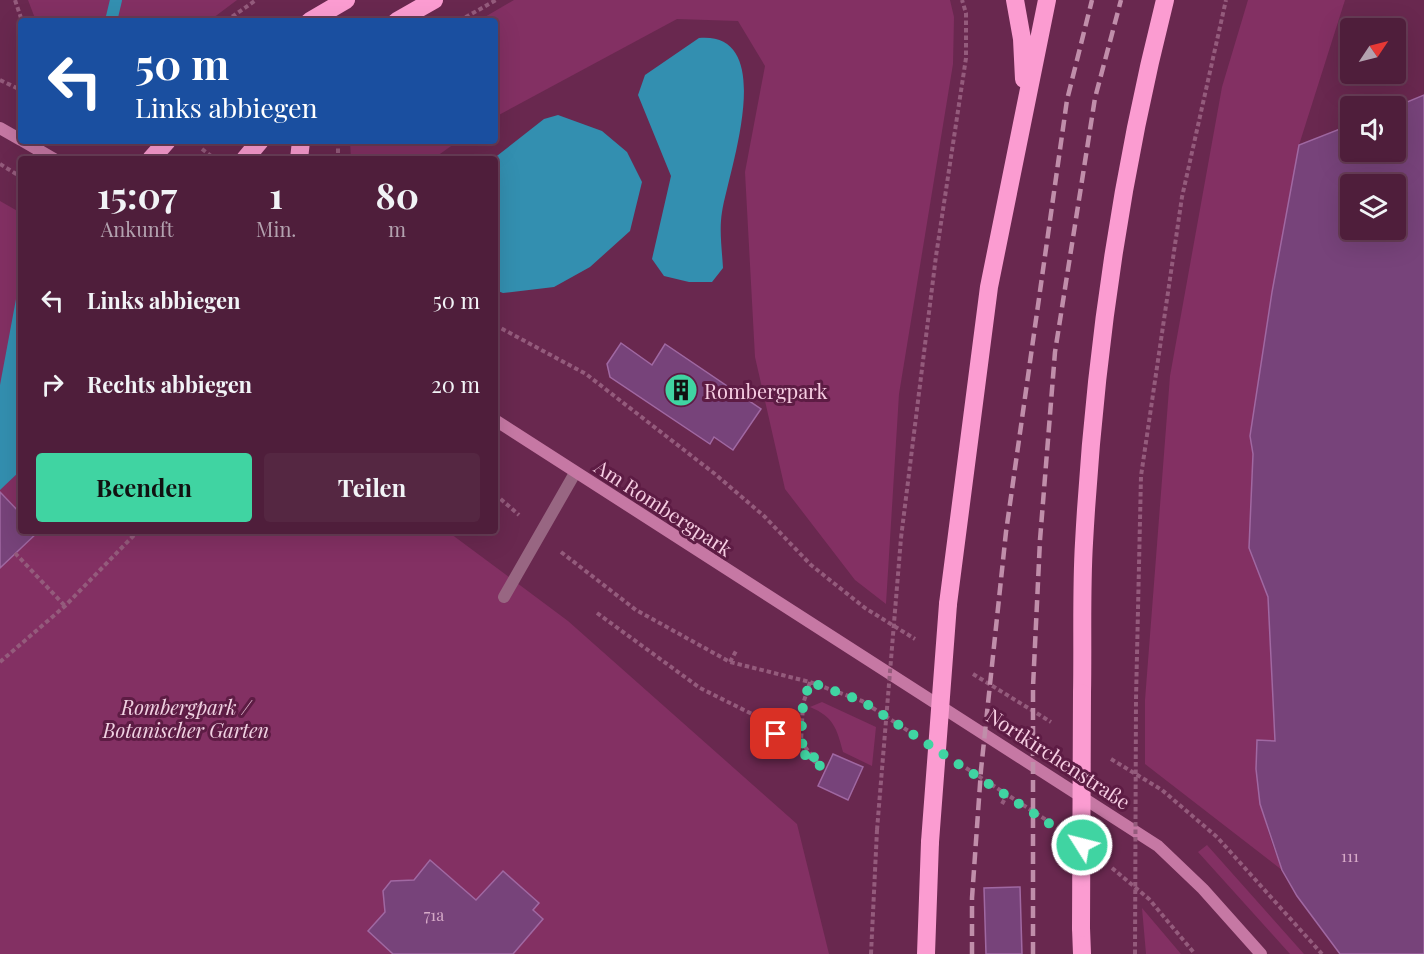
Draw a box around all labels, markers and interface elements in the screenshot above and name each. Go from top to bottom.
north arrow [1340,18,1406,84]
map controls [1340,18,1406,240]
text: 50 m [135,35,229,91]
icon: left [36,42,114,120]
text: Links abbiegen [135,89,318,125]
button: sound [1340,96,1406,162]
text: 15:07 [97,170,177,218]
text: 1 [269,170,283,218]
text: 80 [375,170,419,218]
button: layers [1340,174,1406,240]
text: Ankunft [101,215,173,242]
text: Min. [256,215,296,242]
text: m [388,215,406,242]
icon: left [36,284,69,317]
text: Links abbiegen [87,285,241,315]
text: 50 m [433,285,480,315]
icon: right [36,368,69,401]
text: Rechts abbiegen [87,369,252,399]
text: 20 m [431,369,480,399]
building icon: Rombergpark [663,372,699,408]
place label: Rombergpark [704,377,828,404]
street label: Am Rombergpark [589,452,738,562]
button: Beenden [36,453,252,522]
button: Teilen [264,453,480,522]
park label: Rombergpark / Botanischer Garten [102,693,269,743]
street label: Nortkirchenstraße [982,701,1136,815]
pin [750,708,801,759]
icon: arrive [759,717,792,750]
position arrow [1050,813,1114,877]
house number: 111 [1341,845,1359,866]
house number: 71a [424,904,444,925]

